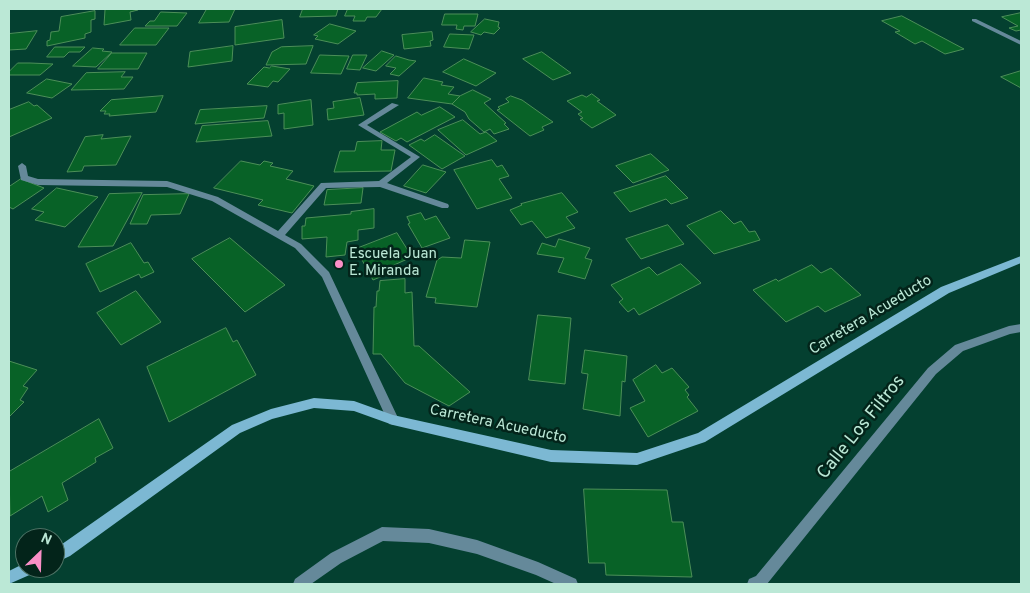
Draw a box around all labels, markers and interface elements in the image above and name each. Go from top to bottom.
place label: Escuela Juan E. Miranda [349,246,437,281]
marker: Escuela Juan E. Miranda [333,258,345,270]
street label: Carretera Acueducto [806,272,936,360]
street label: Calle Los Filtros [814,372,910,484]
street label: Carretera Acueducto [428,402,568,448]
north arrow [15,528,65,578]
text: N [38,530,54,550]

